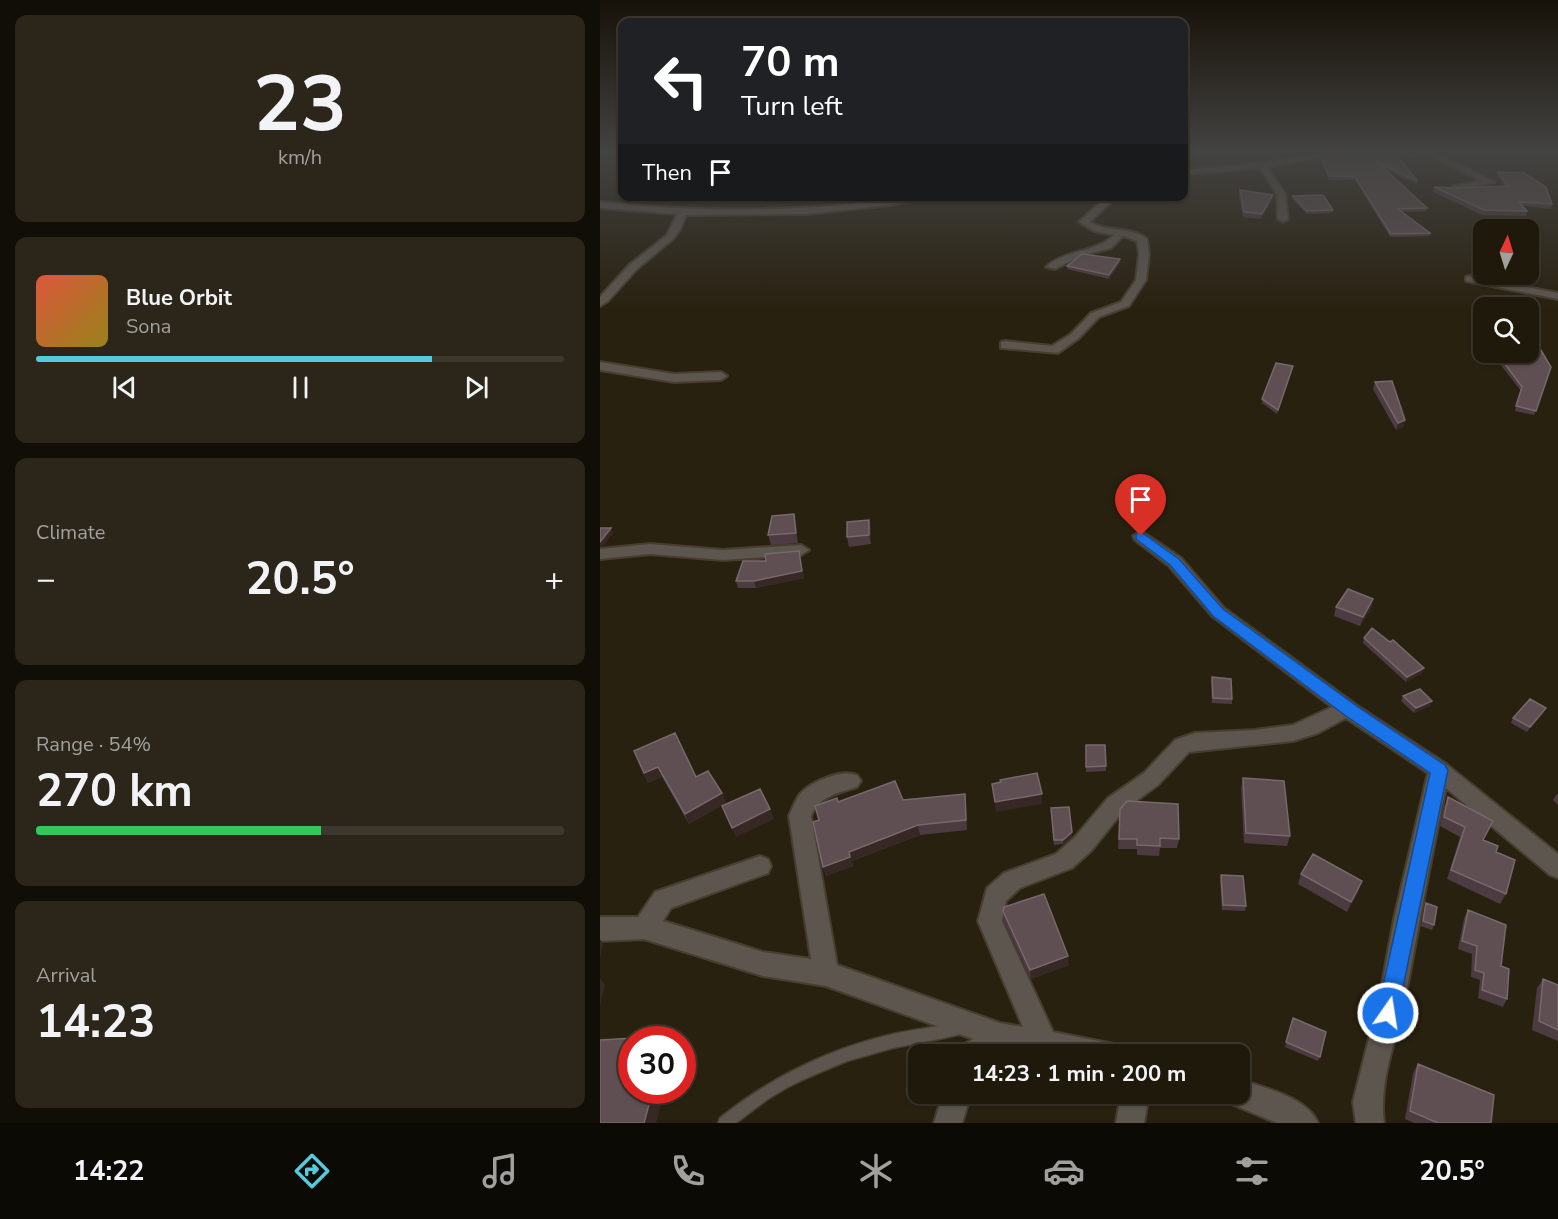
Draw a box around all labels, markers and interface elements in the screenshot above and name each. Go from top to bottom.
text: 70 m [741,34,840,91]
icon: left [642,42,720,120]
text: 23 [253,51,347,158]
text: Turn left [741,88,842,125]
text: km/h [278,144,322,171]
icon: arrive [704,156,737,189]
text: Then [642,158,692,188]
north arrow [1473,219,1539,285]
map controls [1473,219,1539,363]
text: Blue Orbit [126,283,232,313]
button: search [1473,297,1539,363]
text: Sona [126,313,171,340]
icon: previous [108,371,141,404]
icon: pause [284,371,317,404]
icon: next [460,371,493,404]
pin [1115,474,1166,536]
icon: arrive [1124,483,1157,516]
text: Climate [36,519,105,546]
text: 20.5° [245,549,355,610]
text: − [36,557,56,602]
text: + [544,557,564,602]
text: Range · 54% [36,731,151,758]
text: 270 km [36,761,193,822]
text: Arrival [36,962,96,989]
position arrow [1356,981,1420,1045]
text: 14:23 [36,992,155,1053]
speed limit sign: 30 [618,1026,696,1104]
text: 14:23 · 1 min · 200 m [972,1059,1186,1089]
icon: directions [291,1150,333,1192]
icon: music [479,1150,521,1192]
icon: phone [667,1150,709,1192]
icon: climate [855,1150,897,1192]
icon: car [1043,1150,1085,1192]
icon: filters [1231,1150,1273,1192]
text: 14:22 [73,1153,145,1190]
text: 20.5° [1419,1153,1485,1190]

